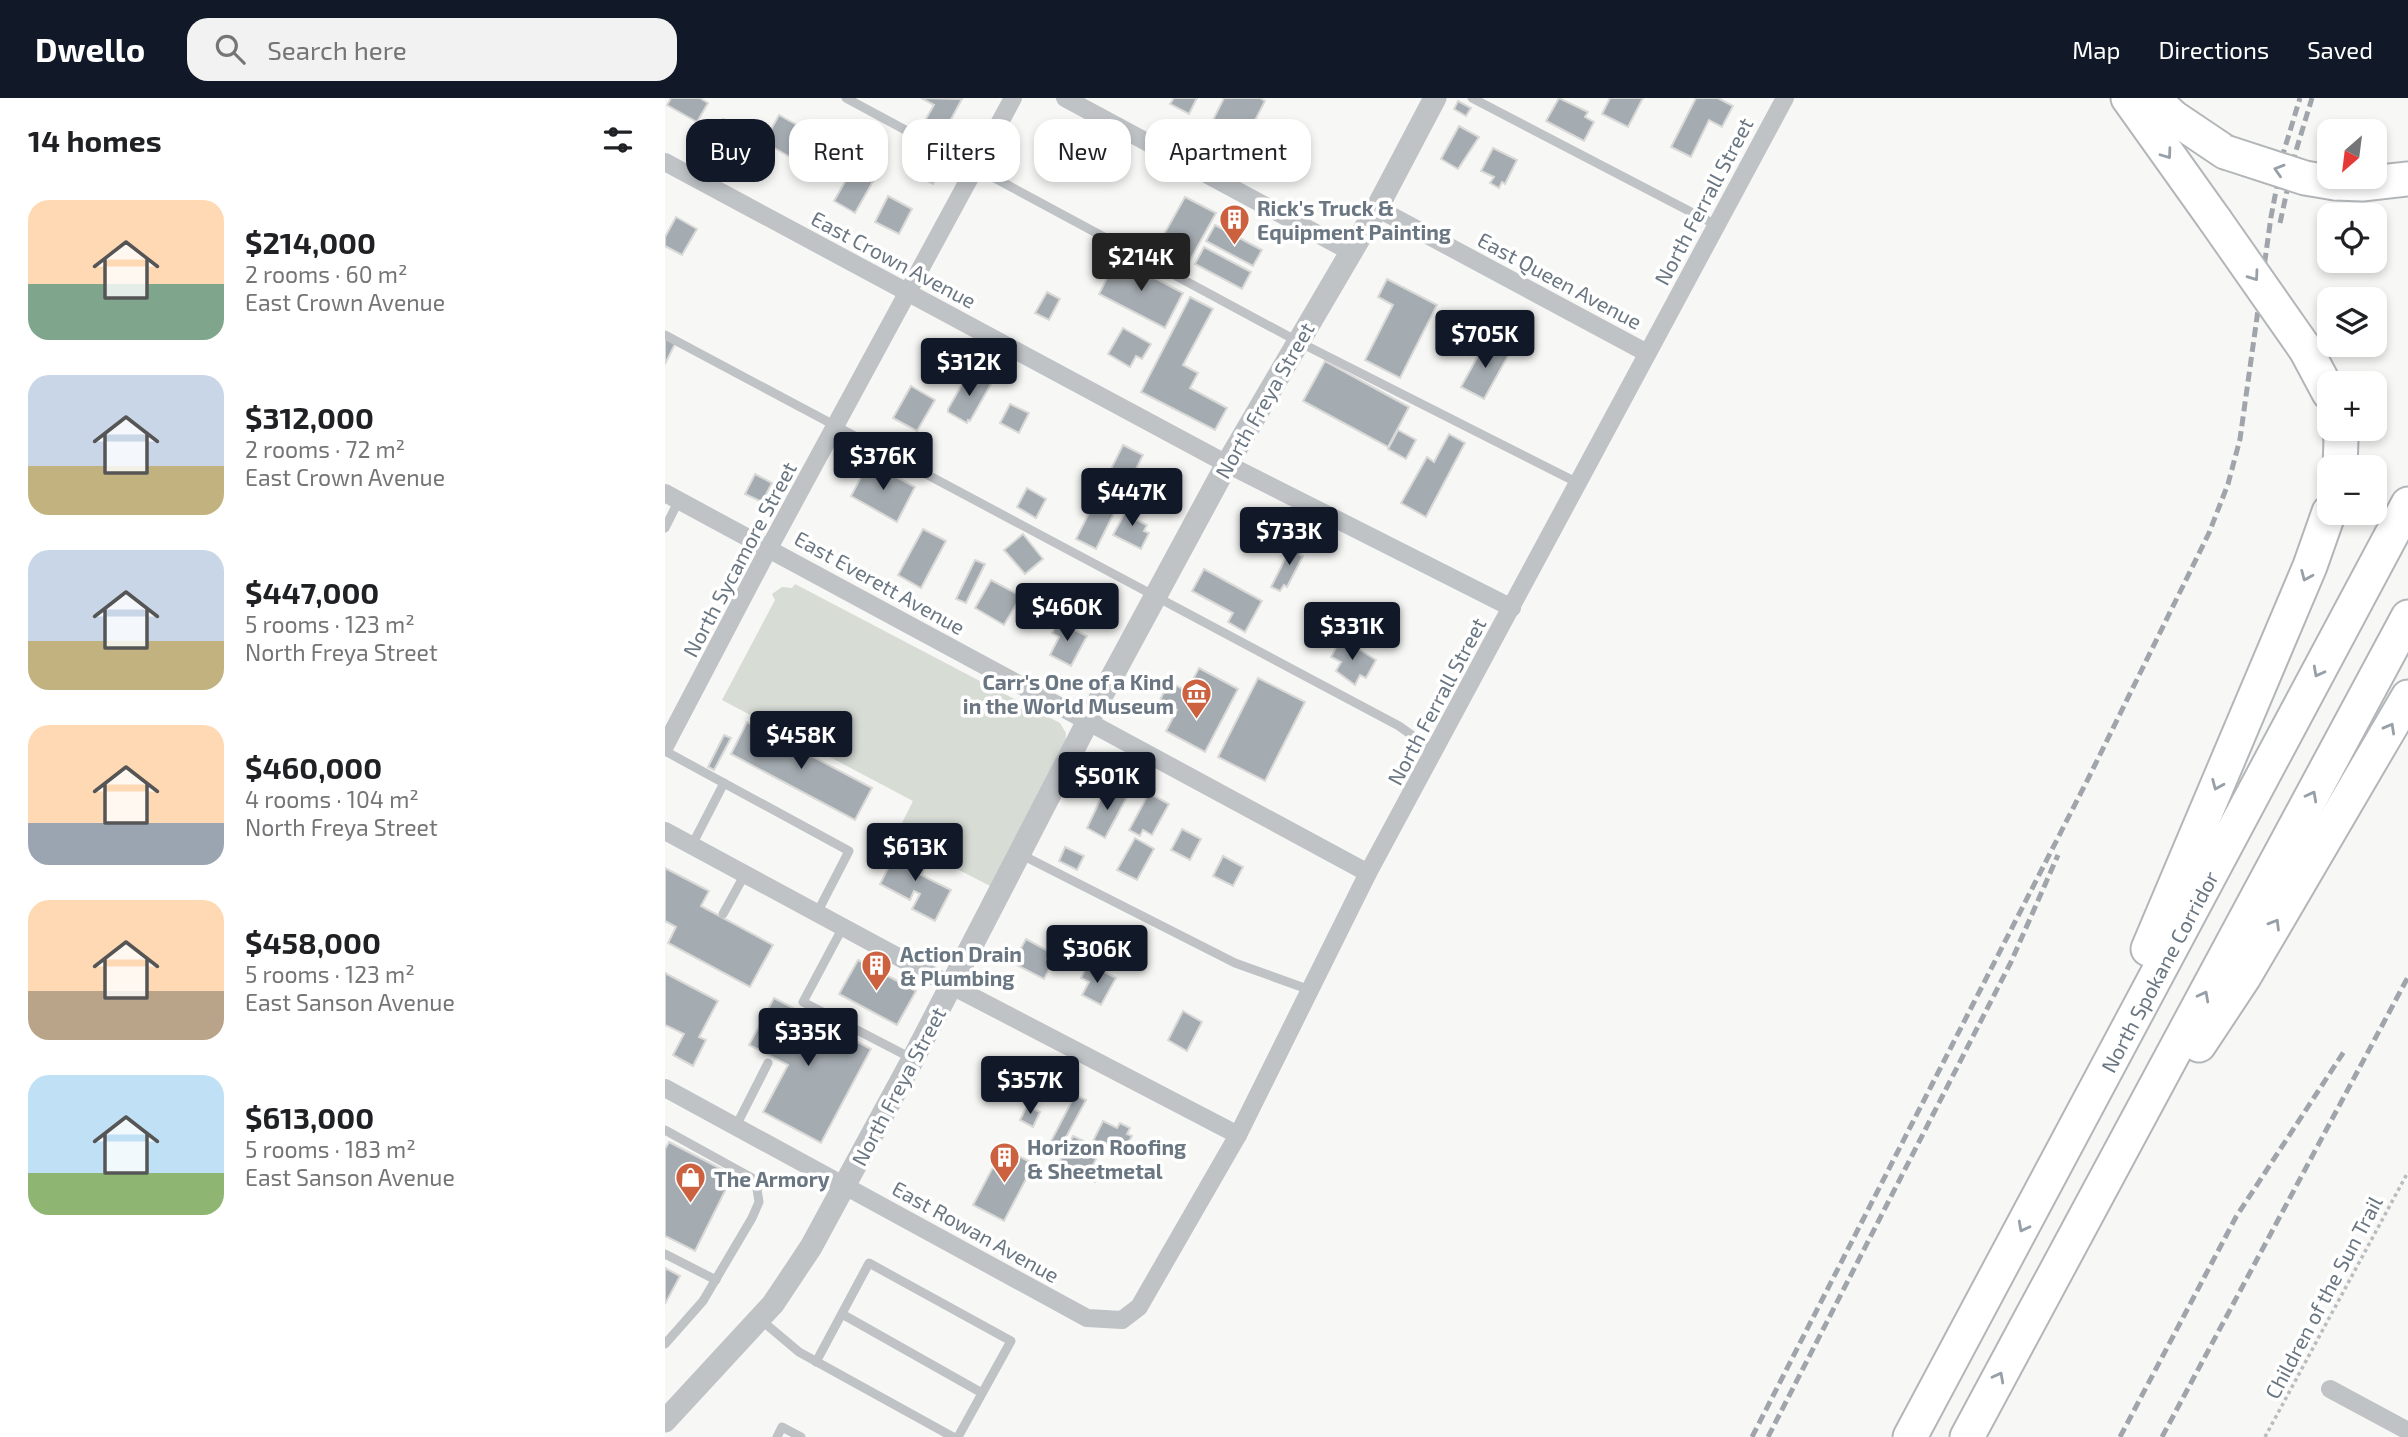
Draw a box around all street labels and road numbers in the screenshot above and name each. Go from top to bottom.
street label: North Ferrall Street [1648,113,1758,289]
street label: East Crown Avenue [807,205,981,313]
street label: East Queen Avenue [1473,226,1646,335]
street label: North Freya Street [1209,318,1319,482]
street label: North Sycamore Street [677,457,801,661]
street label: East Everett Avenue [791,525,969,639]
street label: North Ferrall Street [1381,613,1491,789]
street label: North Spokane Corridor [2095,866,2223,1076]
street label: North Freya Street [846,1002,950,1170]
street label: East Rowan Avenue [888,1175,1064,1287]
street label: Children of the Sun Trail [2259,1191,2387,1403]

